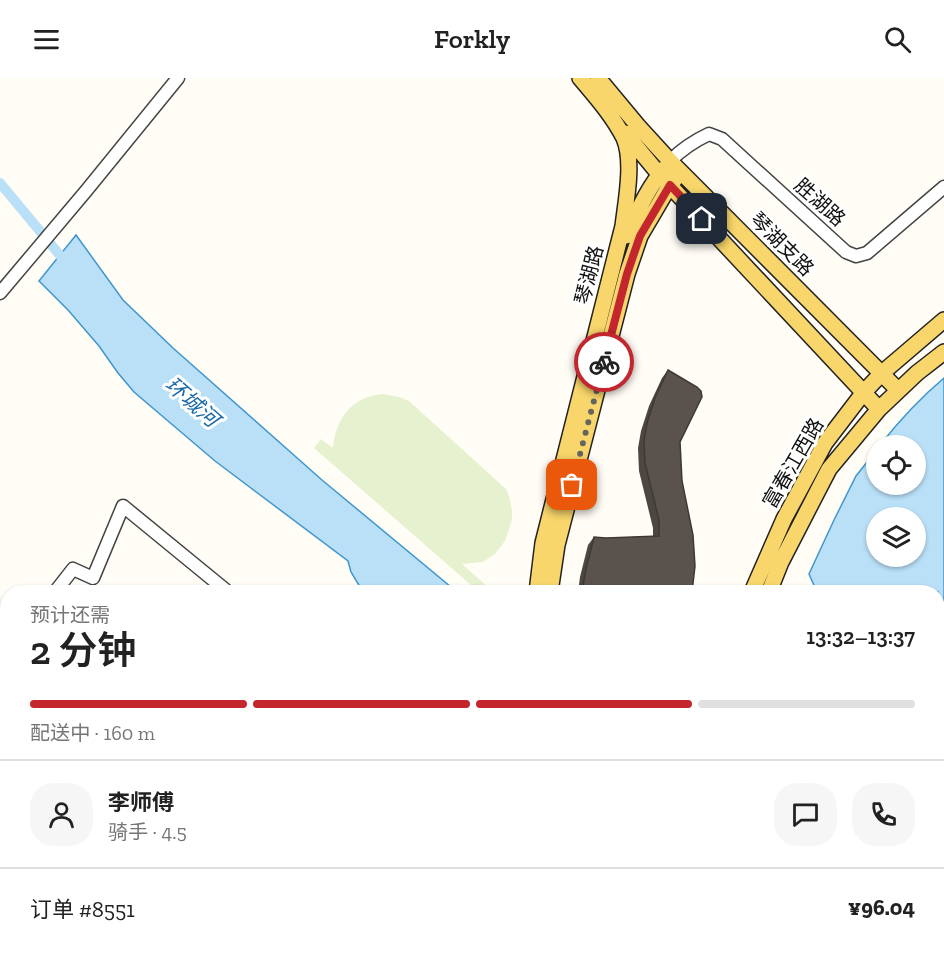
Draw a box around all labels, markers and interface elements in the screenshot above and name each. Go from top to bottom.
icon: menu [30,23,63,56]
text: Forkly [434,23,510,55]
icon: search [881,23,914,56]
street label: 胜湖路 [790,173,850,231]
pin [676,193,727,244]
icon: home [685,202,718,235]
street label: 琴湖支路 [745,207,819,281]
street label: 琴湖路 [570,243,608,307]
courier [574,332,634,392]
icon: bike [588,346,621,379]
water label: 环城河 [160,372,227,434]
street label: 富春江西路 [758,414,828,512]
map controls [866,435,926,567]
button: locate [866,435,926,495]
pin [546,459,597,510]
icon: bag [555,468,588,501]
button: layers [866,507,926,567]
text: 预计还需 [30,603,110,627]
text: 13:32–13:37 [806,623,915,650]
text: 2 分钟 [30,627,137,674]
text: 配送中 · 160 m [30,721,155,745]
button: person [30,783,93,846]
button: chat [774,783,837,846]
button: phone [852,783,915,846]
text: 李师傅 [108,789,174,816]
text: 骑手 · 4.5 [108,820,187,844]
text: ¥96.04 [848,894,915,921]
text: 订单 #8551 [30,896,135,923]

